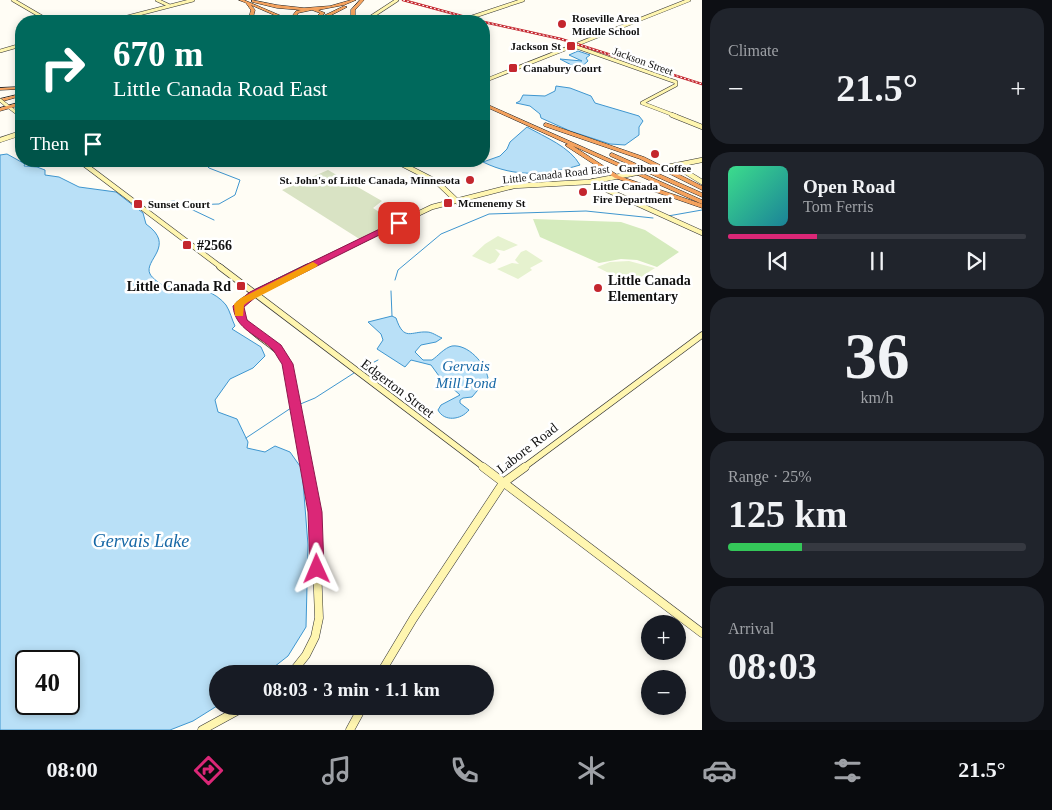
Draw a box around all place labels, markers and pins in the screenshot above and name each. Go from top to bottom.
place label: Roseville Area Middle School [572,12,640,37]
marker: Roseville Area Middle School [556,18,568,30]
place label: Jackson St [511,40,561,52]
marker: Jackson St [565,40,577,52]
marker: Canabury Court [507,62,519,74]
place label: Canabury Court [523,62,602,74]
marker: Caribou Coffee [649,148,661,160]
place label: Caribou Coffee [619,162,691,174]
place label: St. John's of Little Canada, Minnesota [279,174,460,186]
marker: St. John's of Little Canada, Minnesota [464,174,476,186]
place label: Little Canada Fire Department [593,180,672,205]
marker: Little Canada Fire Department [577,186,589,198]
marker: Mcmenemy St [442,197,454,209]
place label: Mcmenemy St [458,197,526,209]
marker: Sunset Court [132,198,144,210]
place label: Sunset Court [148,198,210,210]
pin [378,202,420,244]
place label: #2566 [197,238,232,253]
marker: #2566 [181,239,193,251]
place label: Little Canada Elementary [608,273,691,304]
place label: Little Canada Rd [127,279,231,294]
marker: Little Canada Rd [235,280,247,292]
marker: Little Canada Elementary [592,282,604,294]

